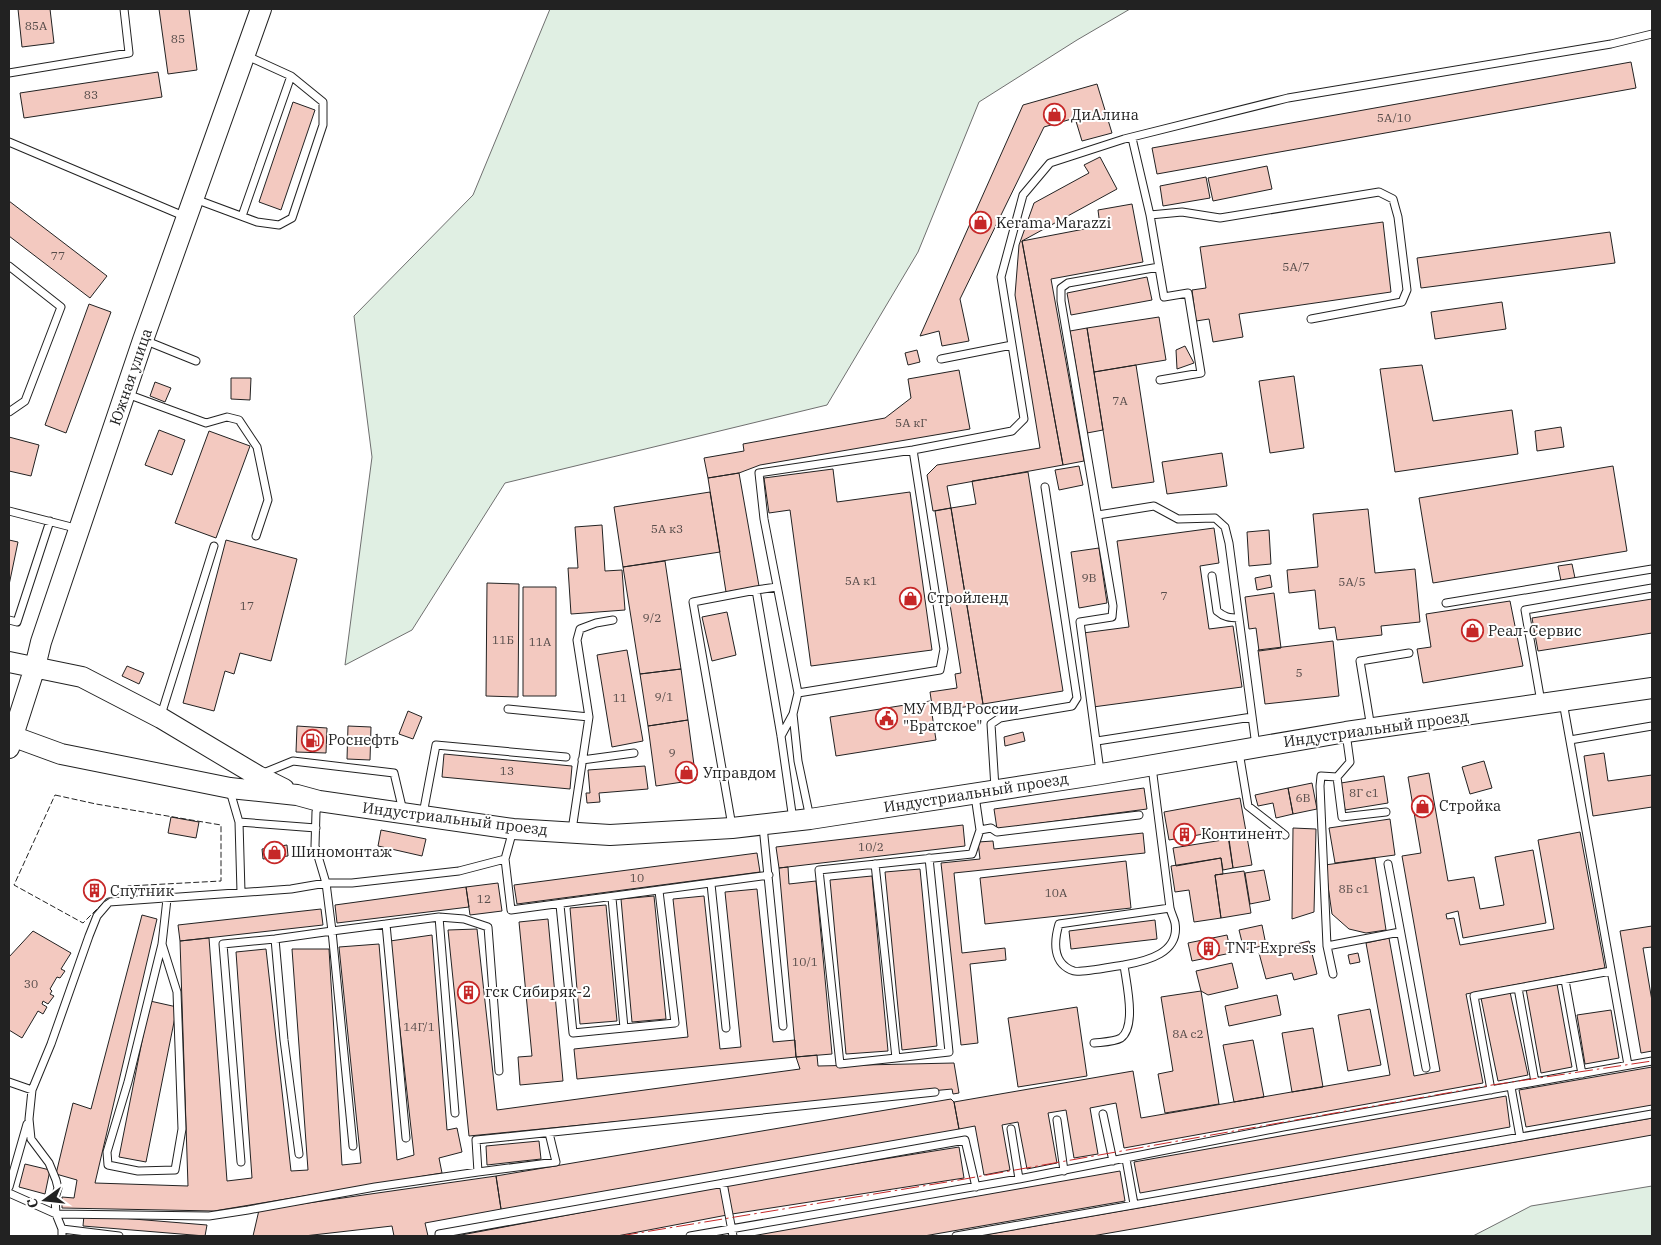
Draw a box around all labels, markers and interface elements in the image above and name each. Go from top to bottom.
house number: 85А [25,18,48,33]
house number: 85 [171,31,185,46]
house number: 83 [84,87,98,102]
shop icon: ДиАлина [1043,103,1067,127]
place label: ДиАлина [1071,105,1139,124]
house number: 5А/10 [1377,110,1411,125]
shop icon: Kerama Marazzi [968,211,992,235]
place label: Kerama Marazzi [996,213,1111,232]
house number: 77 [51,248,65,263]
house number: 5А/7 [1282,259,1310,274]
street label: Южная улица [105,326,156,428]
house number: 7А [1112,393,1128,408]
house number: 5А кГ [895,415,927,430]
house number: 5А к3 [651,521,683,536]
house number: 9В [1081,570,1097,585]
house number: 5А к1 [845,573,877,588]
house number: 5А/5 [1338,574,1366,589]
shop icon: Стройленд [899,586,923,610]
place label: Стройленд [927,588,1008,607]
house number: 7 [1160,588,1168,603]
house number: 17 [240,598,254,613]
house number: 9/2 [643,610,661,625]
shop icon: Реал-Сервис [1460,619,1484,643]
place label: Реал-Сервис [1488,621,1582,640]
house number: 11Б [492,632,514,647]
house number: 11А [529,634,552,649]
house number: 5 [1295,665,1303,680]
house number: 9/1 [655,689,673,704]
house number: 11 [613,690,627,705]
place label: МУ МВД России "Братское" [903,699,1019,735]
public building icon: МУ МВД России "Братское" [875,706,899,730]
street label: Индустриальный проезд [1282,706,1470,751]
fuel station icon: Роснефть [300,728,324,752]
place label: Роснефть [328,730,399,749]
house number: 9 [668,745,676,760]
shop icon: Управдом [675,761,699,785]
house number: 13 [500,763,514,778]
place label: Управдом [703,763,776,782]
street label: Индустриальный проезд [882,769,1070,817]
house number: 8Г с1 [1349,785,1379,800]
house number: 6В [1295,790,1311,805]
shop icon: Стройка [1411,794,1435,818]
place label: Стройка [1439,796,1501,815]
street label: Индустриальный проезд [361,798,549,839]
building icon: Континент [1173,822,1197,846]
place label: Континент [1201,824,1283,843]
house number: 10/2 [858,839,884,854]
shop icon: Шиномонтаж [263,840,287,864]
place label: Шиномонтаж [291,842,392,861]
house number: 10 [630,870,644,885]
building icon: Спутник [82,879,106,903]
place label: Спутник [110,881,174,900]
house number: 8Б с1 [1339,881,1369,896]
house number: 10А [1045,885,1068,900]
house number: 12 [477,891,491,906]
building icon: TNT Express [1197,936,1221,960]
place label: TNT Express [1225,938,1316,957]
house number: 10/1 [792,954,818,969]
house number: 30 [24,976,38,991]
building icon: гск Сибиряк-2 [457,980,481,1004]
place label: гск Сибиряк-2 [485,982,591,1001]
house number: 14Г/1 [403,1019,435,1034]
house number: 8А с2 [1172,1026,1204,1041]
north arrow [20,1175,70,1225]
text: С [23,1197,42,1210]

